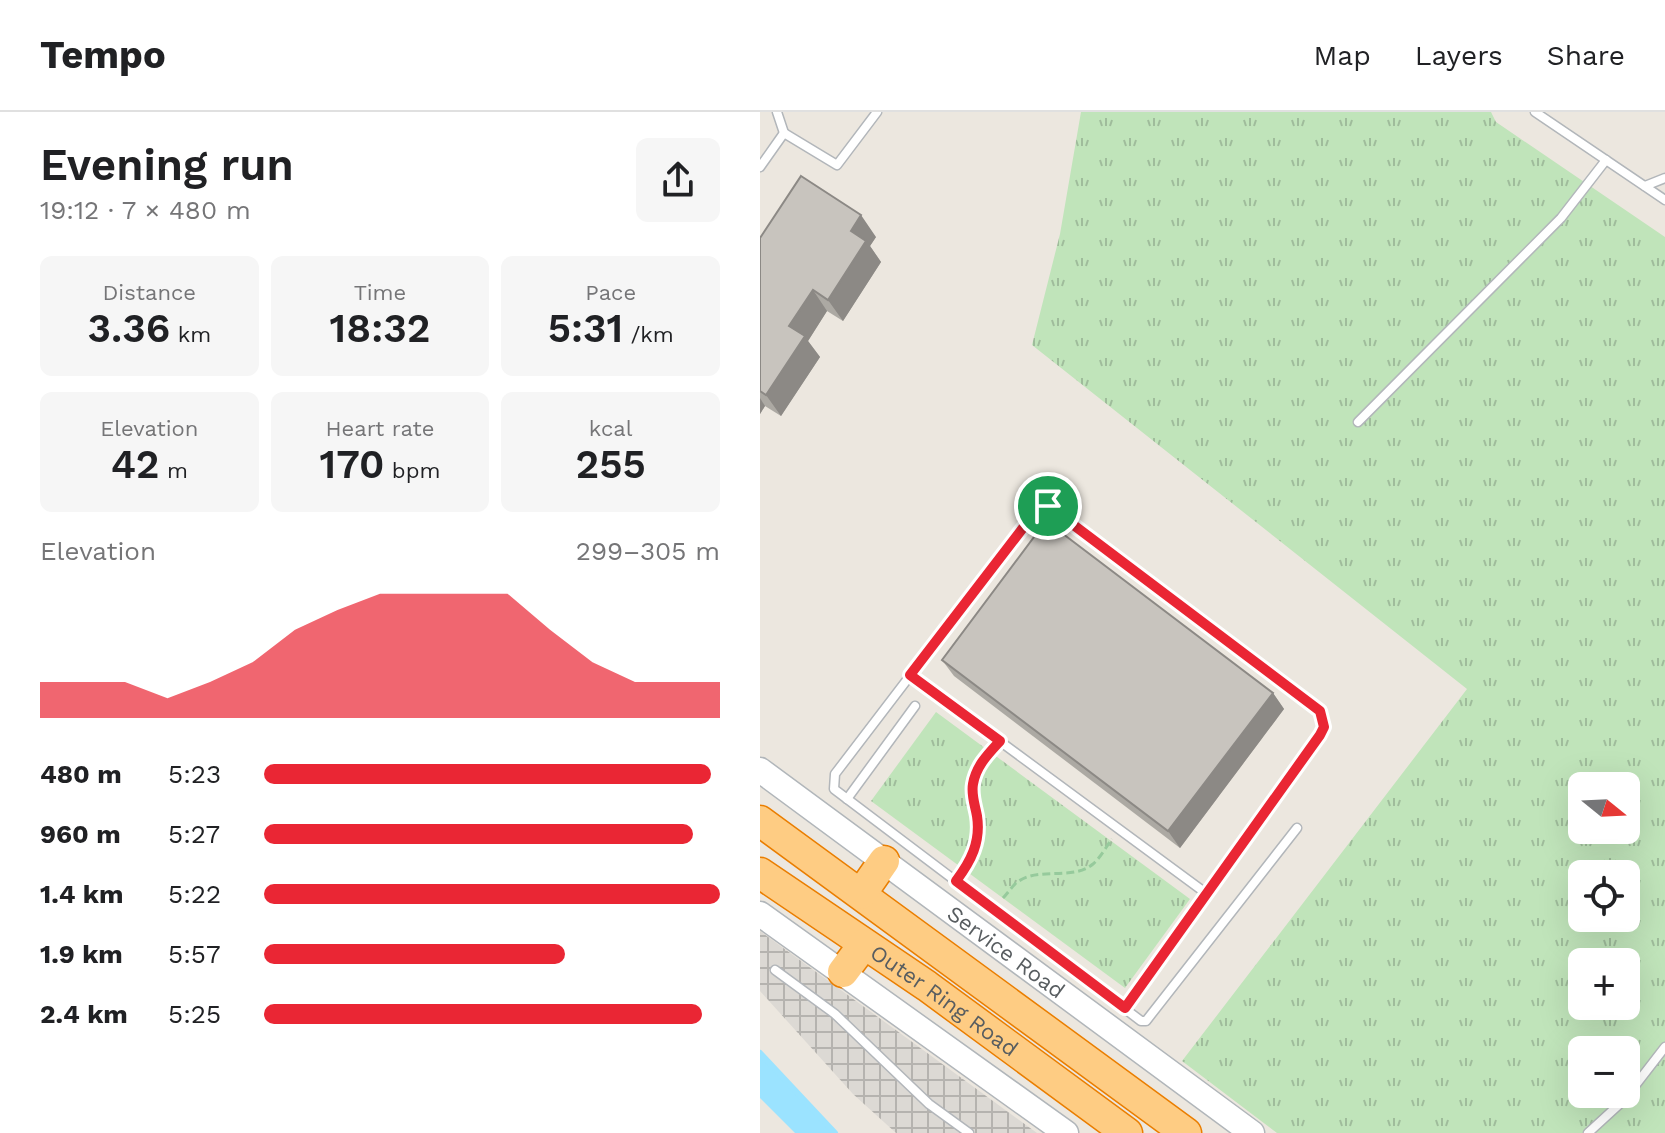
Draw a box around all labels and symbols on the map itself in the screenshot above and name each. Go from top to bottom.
pin [1014,472,1082,540]
north arrow [1568,772,1640,844]
street label: Service Road [943,900,1070,1003]
street label: Outer Ring Road [866,939,1023,1061]

